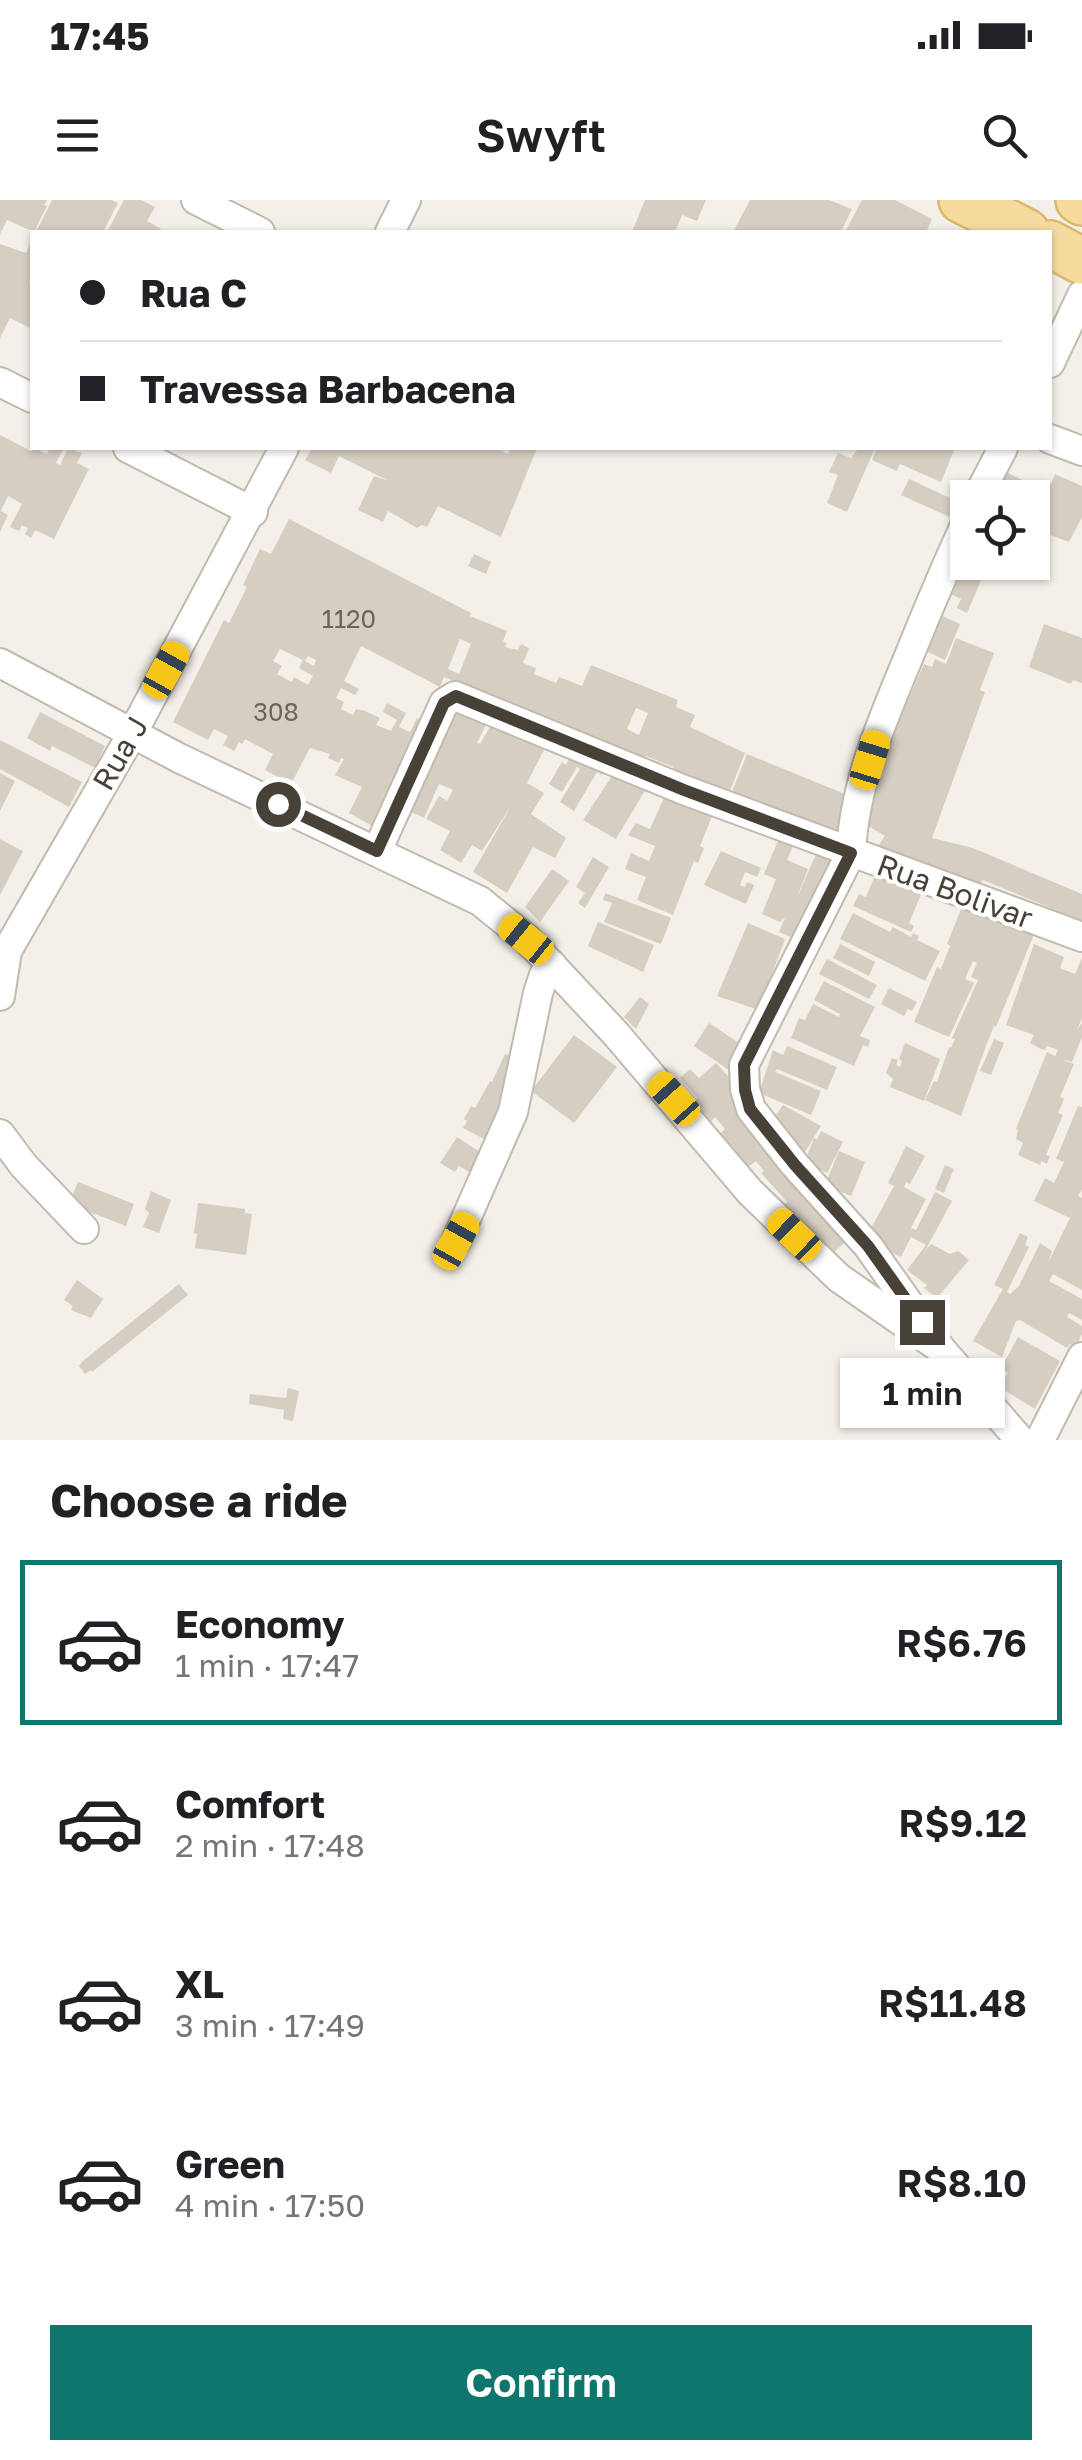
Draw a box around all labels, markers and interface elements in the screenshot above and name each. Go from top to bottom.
text: 17:45 [50,13,149,58]
icon: menu [50,108,105,163]
text: Swyft [476,108,606,162]
icon: search [977,108,1032,163]
text: Rua C [140,270,247,315]
text: Travessa Barbacena [140,366,516,411]
map controls [950,480,1050,580]
button: locate [950,480,1050,580]
house number: 1120 [322,603,376,634]
car [138,636,194,704]
house number: 308 [253,696,299,727]
street label: Rua J [85,710,155,796]
car [847,727,893,793]
route start [256,782,301,827]
street label: Rua Bolivar [872,846,1038,936]
car [493,908,559,970]
car [643,1067,705,1131]
car [762,1203,826,1267]
car [428,1207,484,1275]
route end [900,1300,945,1345]
callout: 1 min [840,1357,1004,1427]
text: 1 min [882,1374,963,1412]
text: Choose a ride [50,1473,348,1527]
icon: car [55,1598,145,1688]
text: Economy [175,1601,344,1646]
text: R$6.76 [896,1620,1027,1665]
text: 1 min · 17:47 [175,1646,359,1684]
icon: car [55,1778,145,1868]
text: Comfort [175,1781,325,1826]
text: R$9.12 [898,1800,1027,1845]
text: 2 min · 17:48 [175,1826,365,1864]
icon: car [55,1958,145,2048]
text: XL [175,1961,224,2006]
text: R$11.48 [878,1980,1027,2025]
text: 3 min · 17:49 [175,2006,365,2044]
icon: car [55,2138,145,2228]
text: Green [175,2141,285,2186]
text: R$8.10 [897,2160,1027,2205]
text: 4 min · 17:50 [175,2186,365,2224]
button: Confirm [50,2325,1032,2440]

